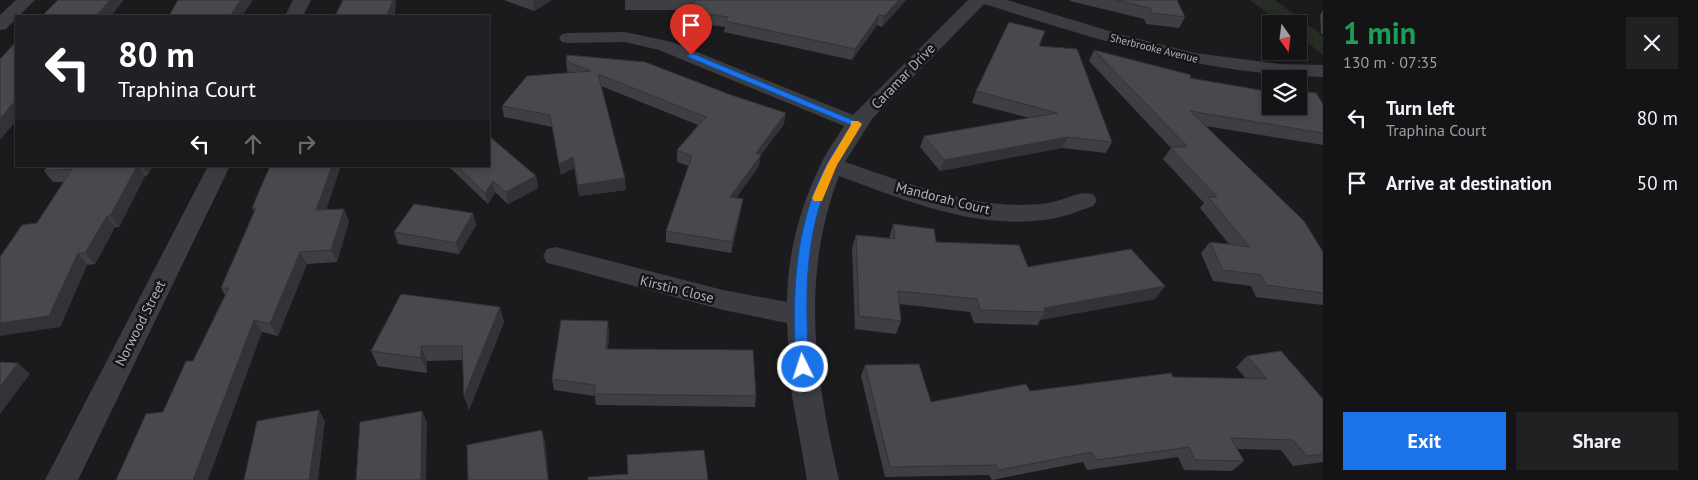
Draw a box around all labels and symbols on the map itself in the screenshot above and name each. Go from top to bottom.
pin [670,4,712,55]
north arrow [1262,15,1308,60]
street label: Sherbrooke Avenue [1108,30,1200,66]
street label: Caramar Drive [867,39,939,113]
street label: Mandorah Court [894,178,992,218]
street label: Kirstin Close [638,271,716,307]
street label: Norwood Street [111,277,169,369]
position arrow [776,340,828,392]

